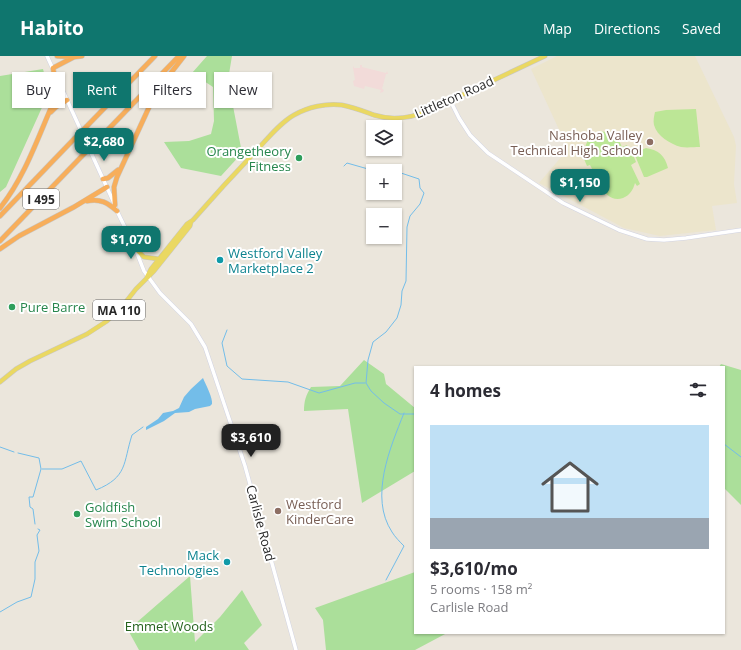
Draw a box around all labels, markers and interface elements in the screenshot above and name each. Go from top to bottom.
text: Habito [20,15,84,41]
text: Map [543,19,572,38]
text: Directions [594,19,660,38]
text: Saved [682,19,721,38]
chip: Buy [12,72,65,108]
chip: Rent [73,72,131,108]
chip: Filters [139,72,206,108]
chip: New [214,72,272,108]
street label: Littleton Road [412,72,496,122]
map controls [366,120,402,244]
button: layers [366,120,402,156]
place label: Nashoba Valley Technical High School [510,126,642,159]
pin: $2,680 [71,128,137,162]
text: $2,680 [84,132,124,150]
marker: Nashoba Valley Technical High School [645,137,655,147]
place label: Orangetheory Fitness [206,142,291,175]
marker: Orangetheory Fitness [294,153,304,163]
button: + [366,164,402,200]
pin: $1,150 [547,169,613,203]
text: $1,150 [560,173,600,191]
road number: I 495 [23,189,59,209]
button: − [366,208,402,244]
pin: $1,070 [98,226,164,260]
text: $1,070 [111,230,151,248]
place label: Westford Valley Marketplace 2 [228,244,323,277]
marker: Westford Valley Marketplace 2 [215,255,225,265]
place label: Pure Barre [20,298,85,316]
road number: MA 110 [93,300,145,320]
marker: Pure Barre [7,302,17,312]
text: 4 homes [430,379,501,402]
icon: filters [687,379,709,401]
pin: $3,610 [218,424,284,458]
text: $3,610 [231,428,271,446]
icon: home [534,451,606,523]
street label: Carlisle Road [242,483,280,563]
place label: Westford KinderCare [286,495,354,528]
place label: Goldfish Swim School [85,498,161,531]
marker: Westford KinderCare [273,506,283,516]
marker: Goldfish Swim School [72,509,82,519]
place label: Mack Technologies [140,546,219,579]
marker: Mack Technologies [222,557,232,567]
text: $3,610/mo [430,557,518,580]
text: 5 rooms · 158 m² [430,580,532,598]
text: Carlisle Road [430,598,508,616]
park label: Emmet Woods [125,617,213,635]

